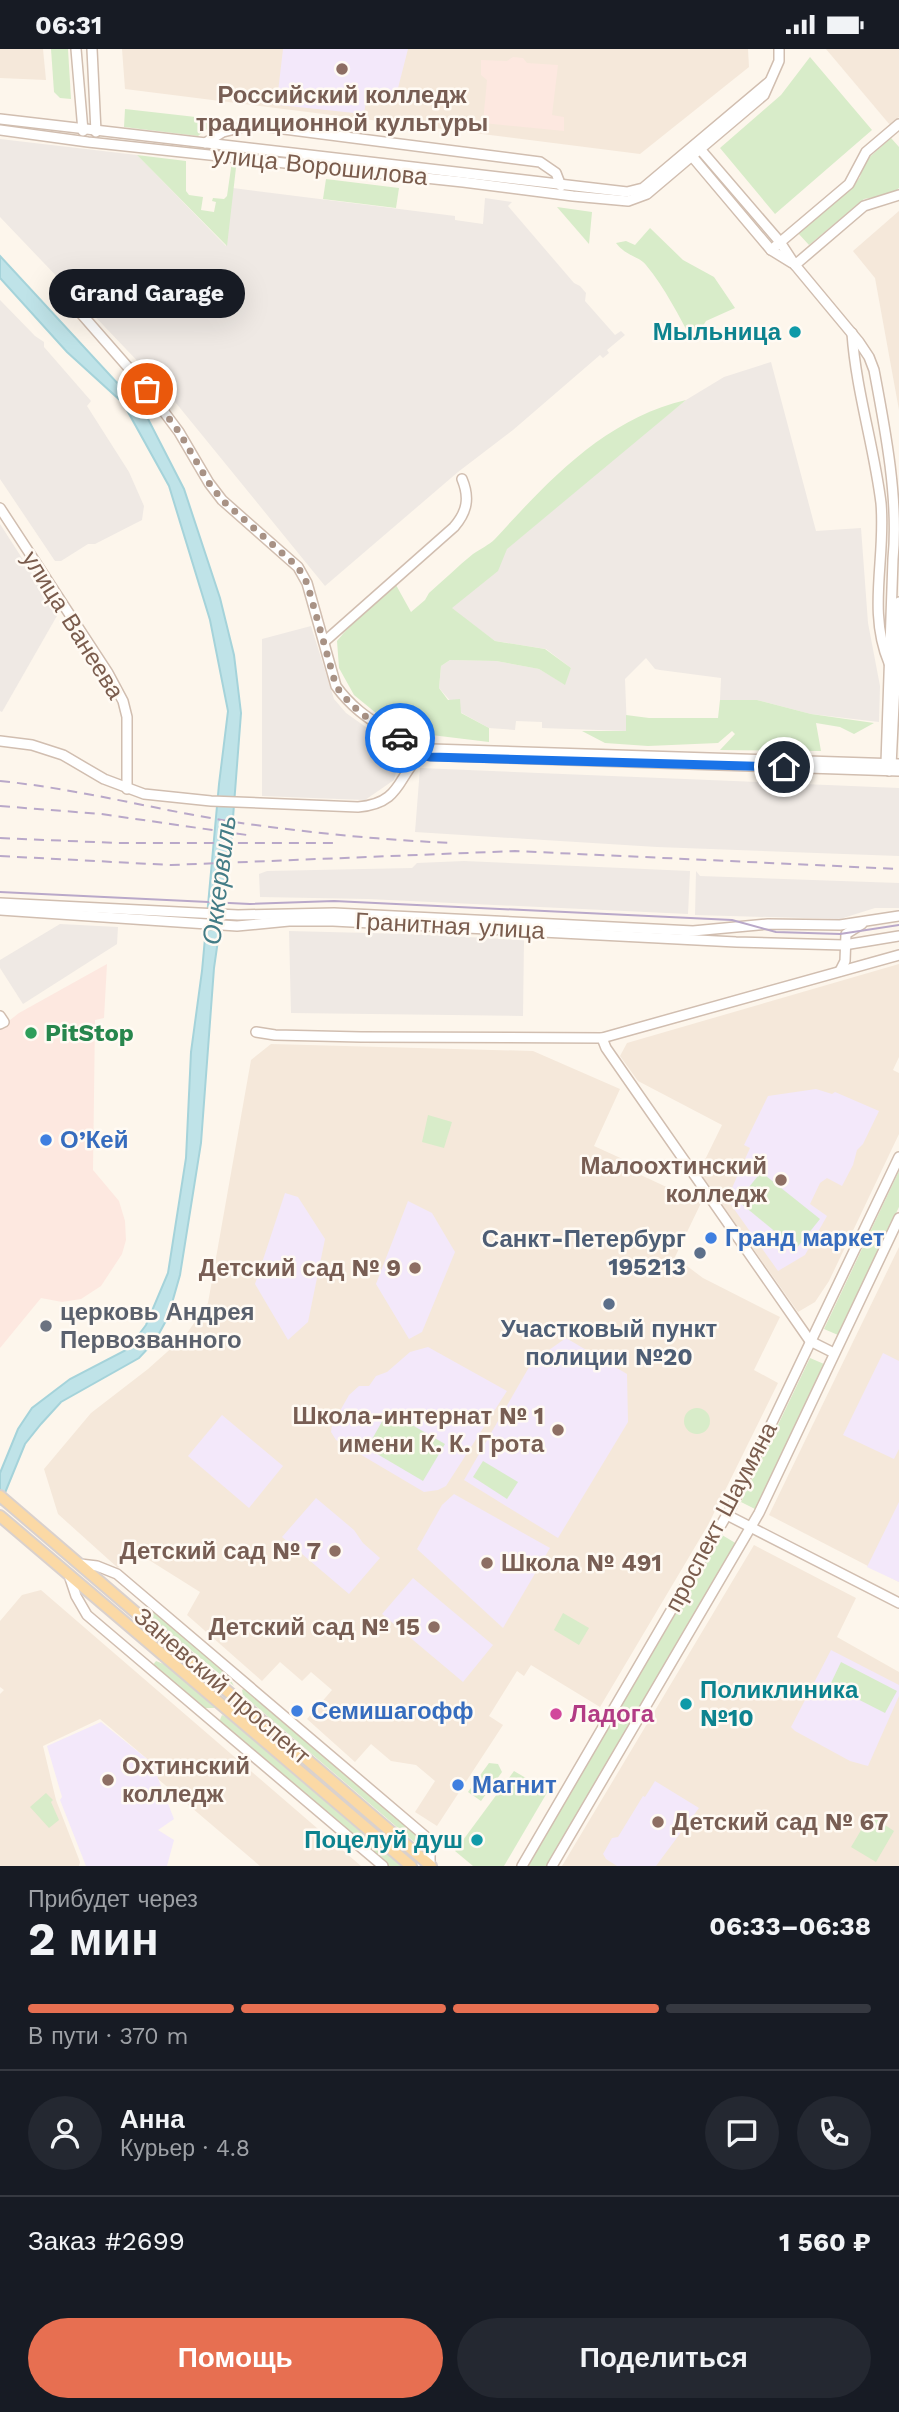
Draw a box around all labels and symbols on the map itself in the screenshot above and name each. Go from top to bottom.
marker: Российский колледж традиционной культуры [334,61,350,77]
place label: Российский колледж традиционной культуры [196,81,488,137]
street label: улица Ворошилова [211,141,430,191]
callout: Grand Garage [49,270,245,319]
place label: Мыльница [653,318,782,346]
marker: Мыльница [787,324,803,340]
pin [117,359,177,419]
street label: улица Ванеева [16,546,130,705]
courier [365,703,435,773]
pin [754,737,814,797]
water label: Оккервиль [196,814,242,946]
street label: Гранитная улица [355,907,546,945]
place label: PitStop [45,1019,134,1047]
marker: PitStop [23,1025,39,1041]
place label: О’Кей [60,1126,128,1154]
marker: О’Кей [38,1132,54,1148]
place label: Малоохтинский колледж [580,1152,768,1208]
marker: Малоохтинский колледж [773,1172,789,1188]
place label: Гранд маркет [725,1224,885,1252]
place label: Санкт-Петербург 195213 [482,1225,686,1281]
marker: Гранд маркет [703,1230,719,1246]
marker: Санкт-Петербург 195213 [692,1245,708,1261]
place label: Детский сад № 9 [199,1254,401,1282]
marker: Детский сад № 9 [407,1260,423,1276]
marker: Участковый пункт полиции №20 [601,1296,617,1312]
place label: церковь Андрея Первозванного [60,1298,255,1354]
place label: Участковый пункт полиции №20 [501,1315,718,1371]
marker: церковь Андрея Первозванного [38,1318,54,1334]
place label: Школа-интернат № 1 имени К. К. Грота [292,1402,545,1458]
street label: проспект Шаумяна [659,1417,783,1617]
marker: Школа-интернат № 1 имени К. К. Грота [550,1422,566,1438]
place label: Детский сад № 7 [120,1537,321,1565]
marker: Детский сад № 7 [327,1543,343,1559]
place label: Школа № 491 [501,1549,662,1577]
marker: Школа № 491 [479,1555,495,1571]
street label: Заневский проспект [128,1602,316,1770]
place label: Детский сад № 15 [208,1613,420,1641]
marker: Детский сад № 15 [426,1619,442,1635]
place label: Поликлиника №10 [700,1676,859,1732]
marker: Поликлиника №10 [678,1696,694,1712]
place label: Семишагофф [311,1697,474,1725]
place label: Ладога [570,1700,655,1728]
marker: Семишагофф [289,1703,305,1719]
marker: Ладога [548,1706,564,1722]
place label: Охтинский колледж [122,1752,250,1808]
place label: Магнит [472,1771,557,1799]
marker: Охтинский колледж [100,1772,116,1788]
marker: Магнит [450,1777,466,1793]
place label: Детский сад № 67 [672,1808,888,1836]
marker: Детский сад № 67 [650,1814,666,1830]
place label: Поцелуй душ [304,1826,463,1854]
marker: Поцелуй душ [469,1832,485,1848]

